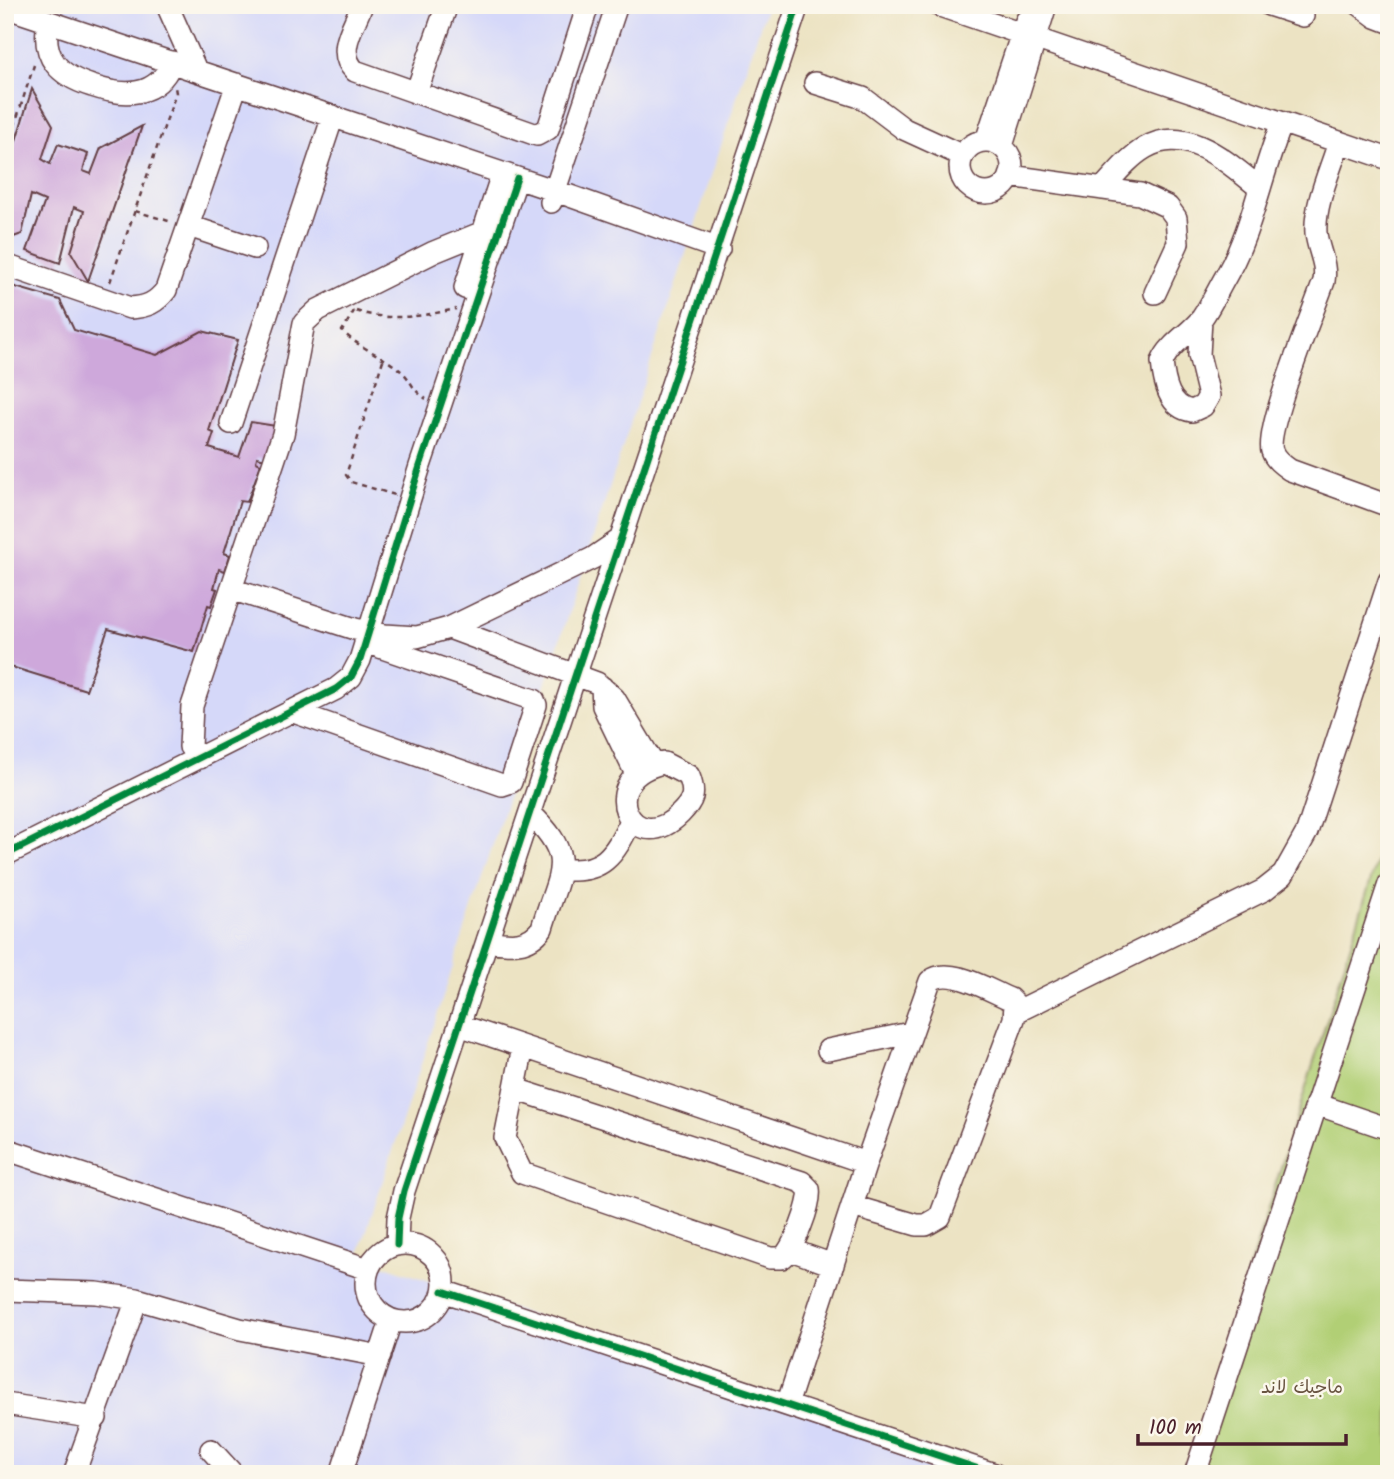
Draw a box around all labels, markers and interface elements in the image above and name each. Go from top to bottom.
park label: ماجيك لاند [1261,1374,1343,1403]
scale bar [1138,1402,1347,1446]
text: 100 m [1149,1412,1202,1445]

